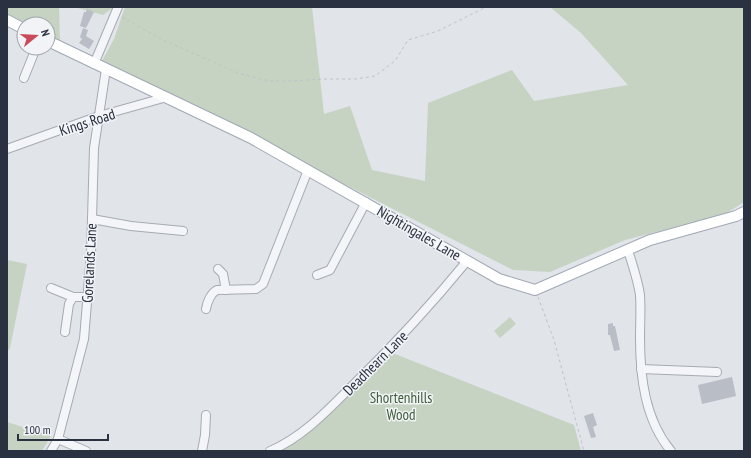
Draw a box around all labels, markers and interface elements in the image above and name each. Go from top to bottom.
north arrow [16,16,56,56]
text: N [38,28,53,38]
street label: Kings Road [57,104,117,140]
street label: Nightingales Lane [374,201,464,265]
street label: Gorelands Lane [77,223,101,303]
street label: Deadhearn Lane [339,327,411,399]
park label: Shortenhills Wood [370,388,432,424]
scale bar [18,416,108,442]
text: 100 m [24,422,51,437]

